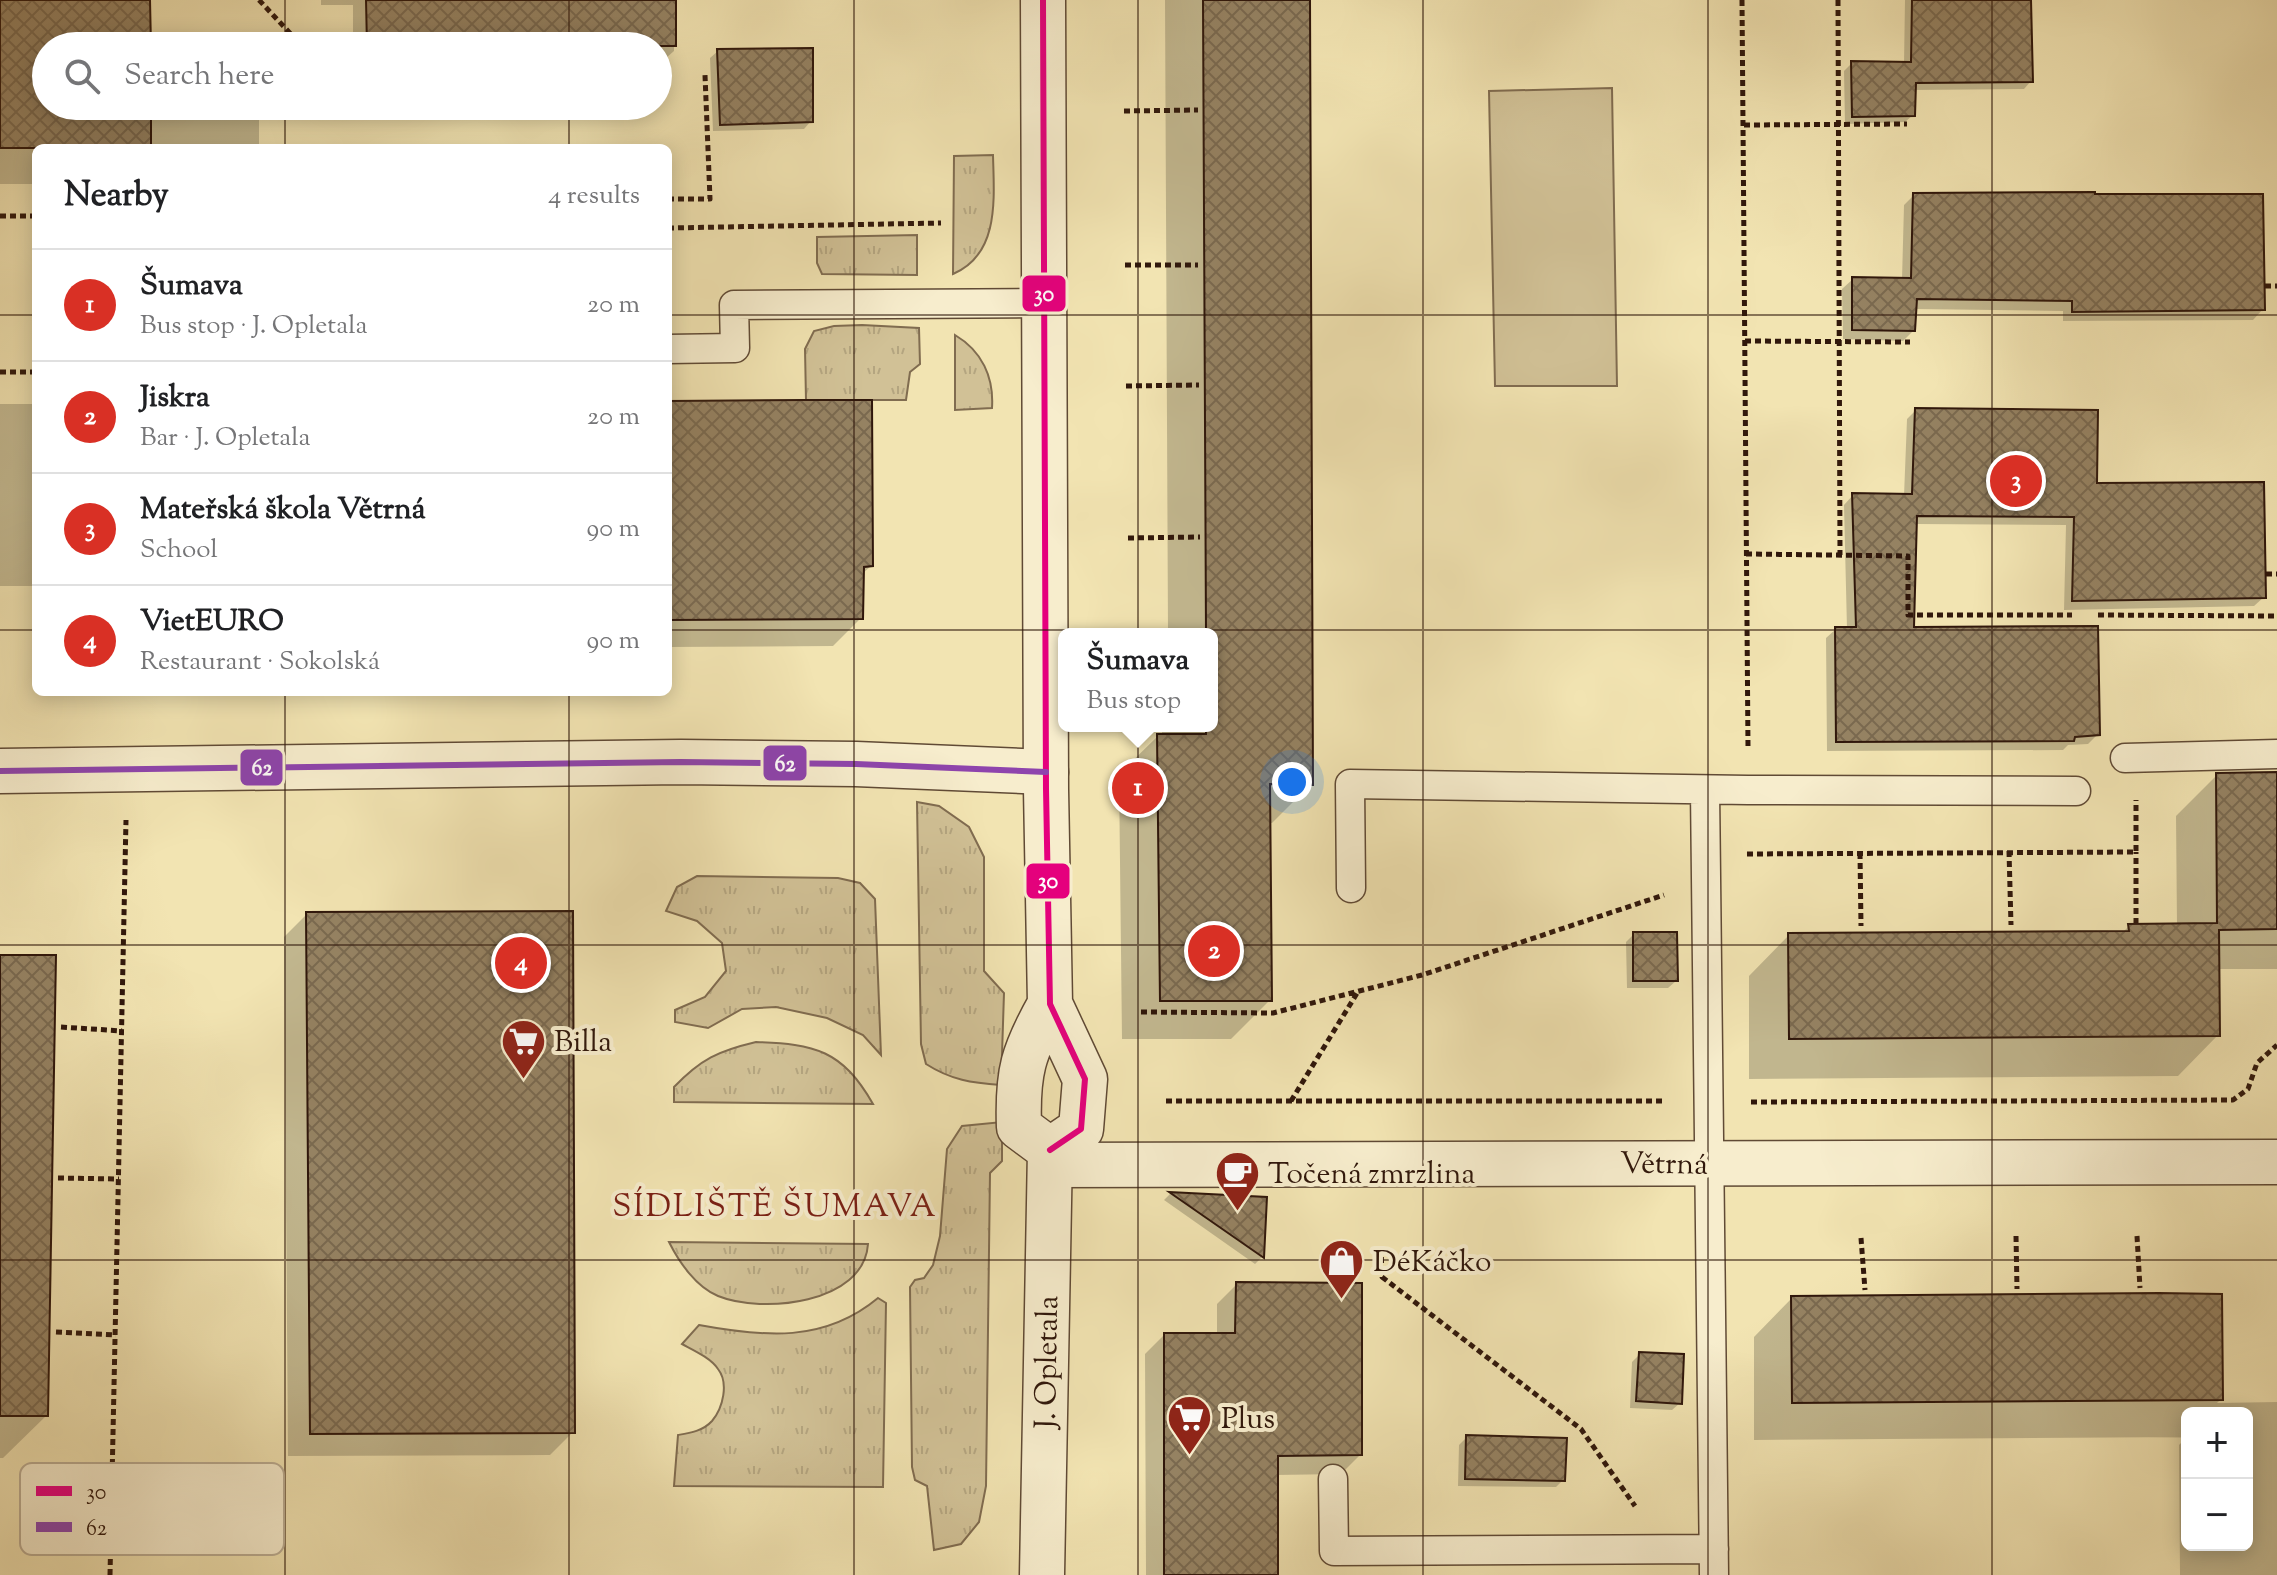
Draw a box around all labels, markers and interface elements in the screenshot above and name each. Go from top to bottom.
search box [32,32,672,120]
icon: search [60,54,104,98]
text: Search here [124,55,274,98]
text: Nearby [64,172,169,221]
text: 4 results [548,178,640,215]
text: Šumava [140,265,243,308]
line badge: 30 [1021,274,1067,313]
text: 30 [1034,280,1055,312]
text: 1 [86,287,94,324]
text: 20 m [587,287,640,324]
text: Bus stop · J. Opletala [140,308,367,345]
text: Jiskra [140,377,210,420]
text: 2 [84,399,96,436]
text: 20 m [587,399,640,436]
text: Bar · J. Opletala [140,420,311,457]
pin: 3 [1990,451,2042,511]
text: Mateřská škola Větrná [140,489,426,532]
text: 3 [85,511,95,548]
text: 90 m [587,511,640,548]
text: School [140,532,218,569]
text: VietEURO [140,601,284,644]
text: 4 [83,623,97,660]
text: 90 m [587,623,640,660]
popup [1058,628,1218,732]
text: Šumava [1087,640,1189,683]
text: Restaurant · Sokolská [140,644,380,681]
text: Bus stop [1087,683,1181,720]
line badge: 62 [762,744,808,782]
line badge: 62 [239,748,284,787]
text: 62 [774,750,796,782]
text: 62 [251,754,273,786]
pin: 1 [1112,758,1164,818]
your location [1272,762,1312,802]
line badge: 30 [1025,862,1071,900]
text: 30 [1038,867,1059,899]
pin: 2 [1188,921,1240,981]
pin: 4 [495,933,547,993]
supermarket icon: Billa [499,1017,547,1080]
place label: Billa [554,1022,612,1065]
street label: Větrná [1620,1143,1709,1188]
cafe icon: Točená zmrzlina [1213,1149,1261,1212]
place label: Točená zmrzlina [1268,1154,1475,1197]
district label: SÍDLIŠTĚ ŠUMAVA [612,1185,938,1231]
shop icon: DéKáčko [1318,1237,1366,1300]
place label: DéKáčko [1373,1242,1491,1285]
street label: J. Opletala [1026,1295,1071,1431]
supermarket icon: Plus [1166,1394,1214,1457]
place label: Plus [1221,1399,1275,1442]
map controls [2181,1407,2253,1551]
button: + [2181,1407,2253,1479]
legend [20,1463,284,1555]
text: 30 [86,1478,106,1510]
button: − [2181,1479,2253,1551]
text: 62 [86,1514,107,1546]

